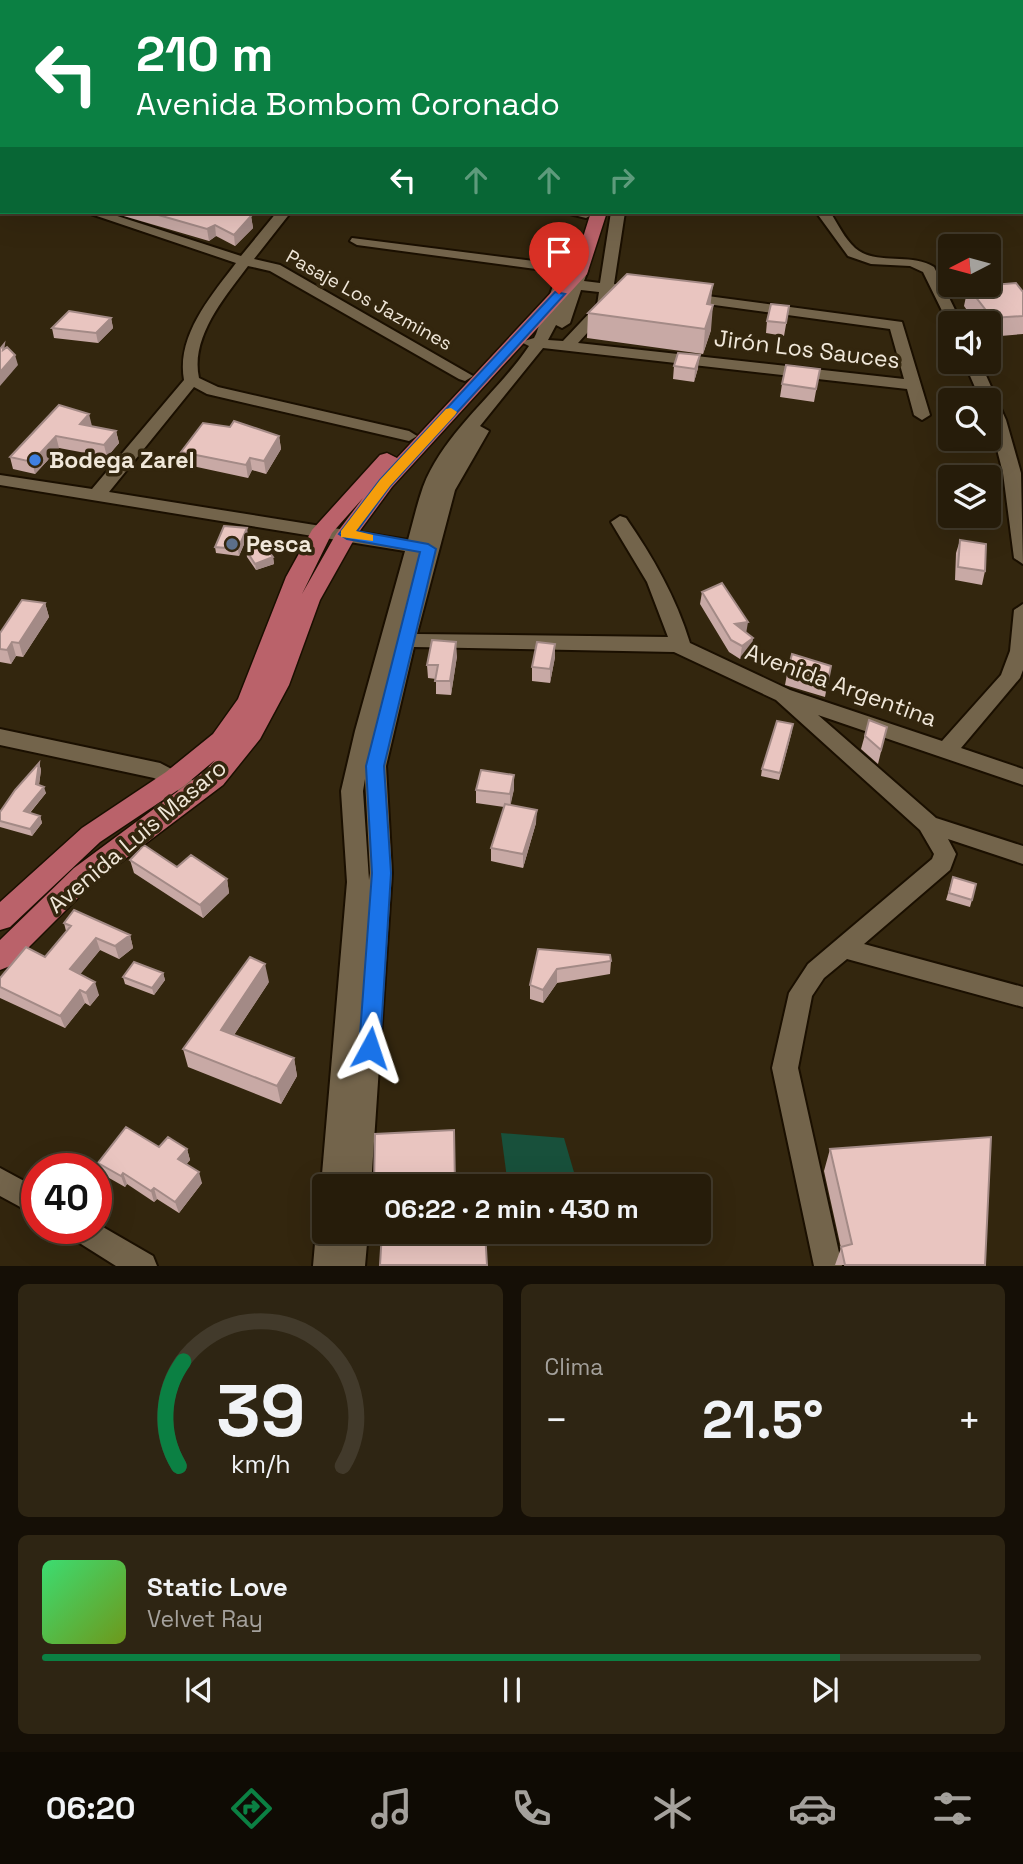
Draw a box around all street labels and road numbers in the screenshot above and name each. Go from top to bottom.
street label: Pasaje Los Jazmines [282,244,456,356]
street label: Jirón Los Sauces [712,323,902,375]
street label: Avenida Argentina [741,636,941,734]
street label: Avenida Luis Masaro [41,752,233,920]

